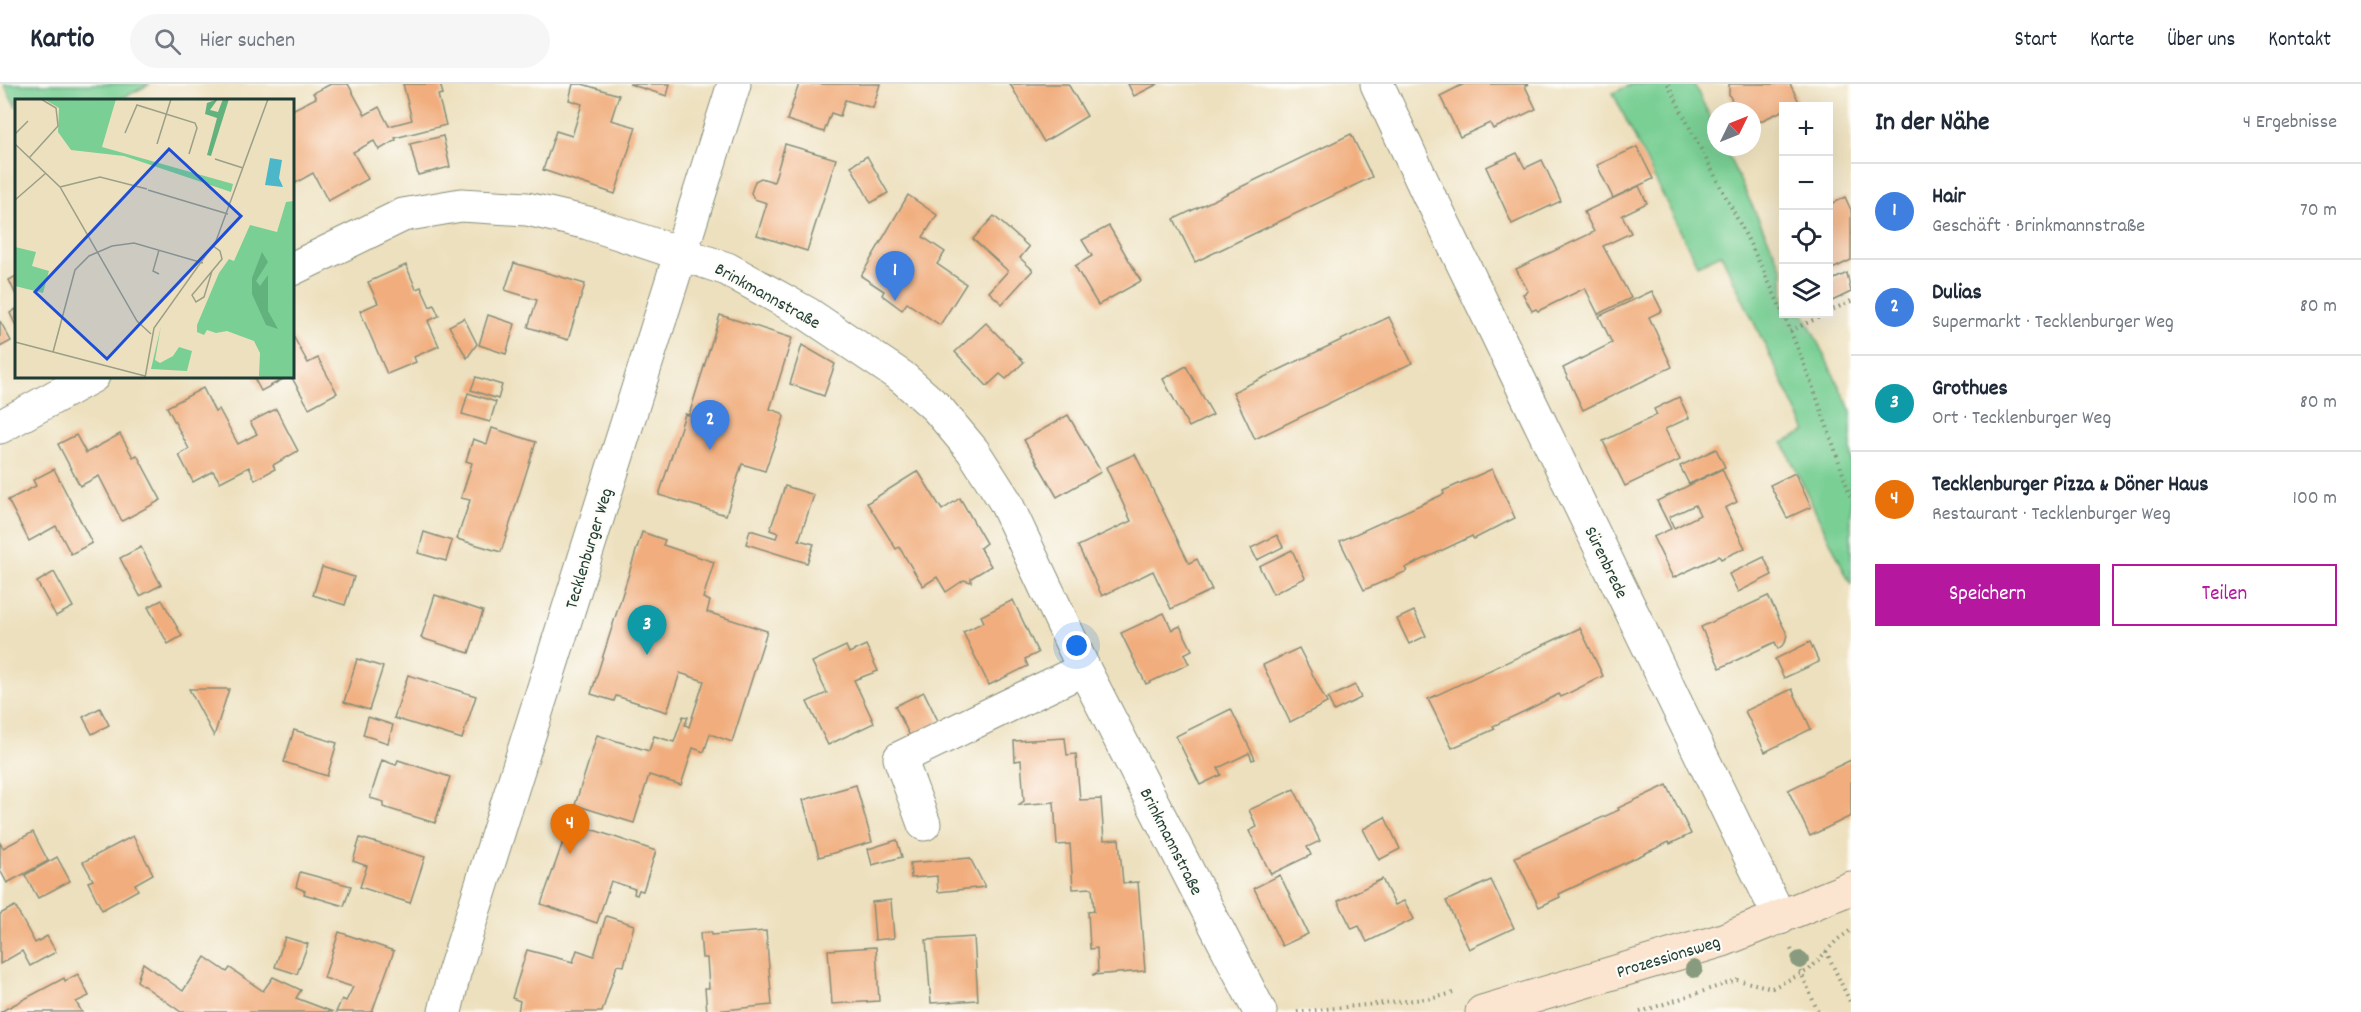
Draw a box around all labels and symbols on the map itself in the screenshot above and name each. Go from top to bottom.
inset map [15,99,294,378]
north arrow [1707,102,1761,156]
pin: 1 [876,252,914,301]
street label: Brinkmannstraße [709,258,824,337]
pin: 2 [690,400,730,450]
street label: Tecklenburger Weg [560,485,621,612]
street label: Sürenbrede [1577,523,1633,603]
pin: 3 [628,606,666,655]
your location [1062,631,1091,660]
street label: Brinkmannstraße [1132,784,1208,900]
pin: 4 [550,804,590,854]
street label: Prozessionsweg [1614,931,1724,986]

